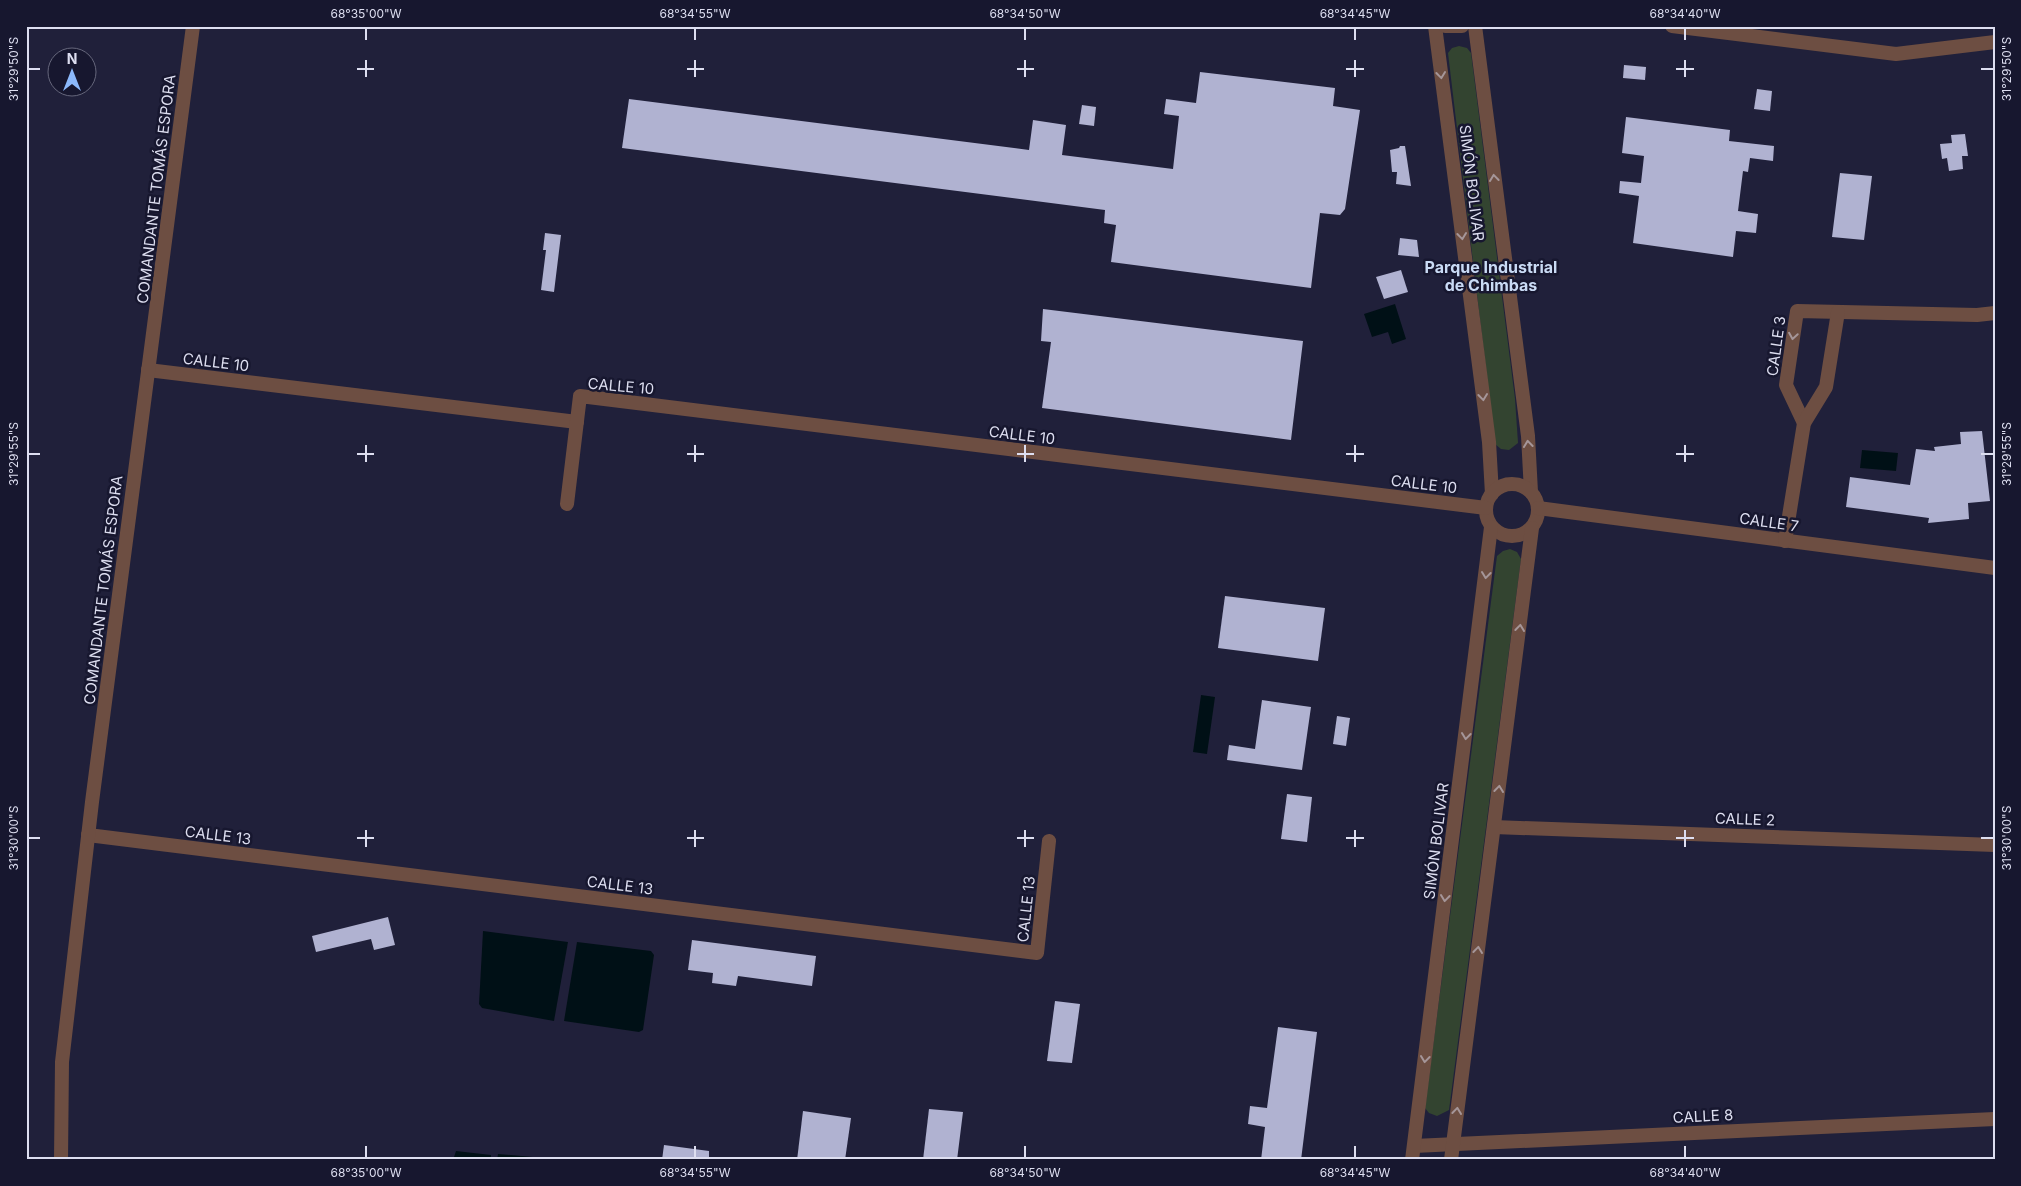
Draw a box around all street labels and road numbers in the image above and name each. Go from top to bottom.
street label: COMANDANTE TOMÁS ESPORA [133,73,179,305]
street label: SIMÓN BOLIVAR [1455,124,1489,243]
street label: CALLE 3 [1762,315,1790,377]
street label: CALLE 10 [182,349,250,375]
street label: CALLE 10 [587,374,655,398]
street label: CALLE 10 [988,422,1056,448]
street label: CALLE 10 [1390,471,1458,497]
street label: COMANDANTE TOMÁS ESPORA [80,474,126,706]
street label: CALLE 7 [1738,508,1800,536]
street label: SIMÓN BOLIVAR [1419,781,1453,900]
street label: CALLE 2 [1715,808,1775,830]
street label: CALLE 13 [184,822,252,848]
street label: CALLE 13 [586,872,654,898]
street label: CALLE 13 [1013,875,1039,943]
street label: CALLE 8 [1672,1105,1734,1127]

